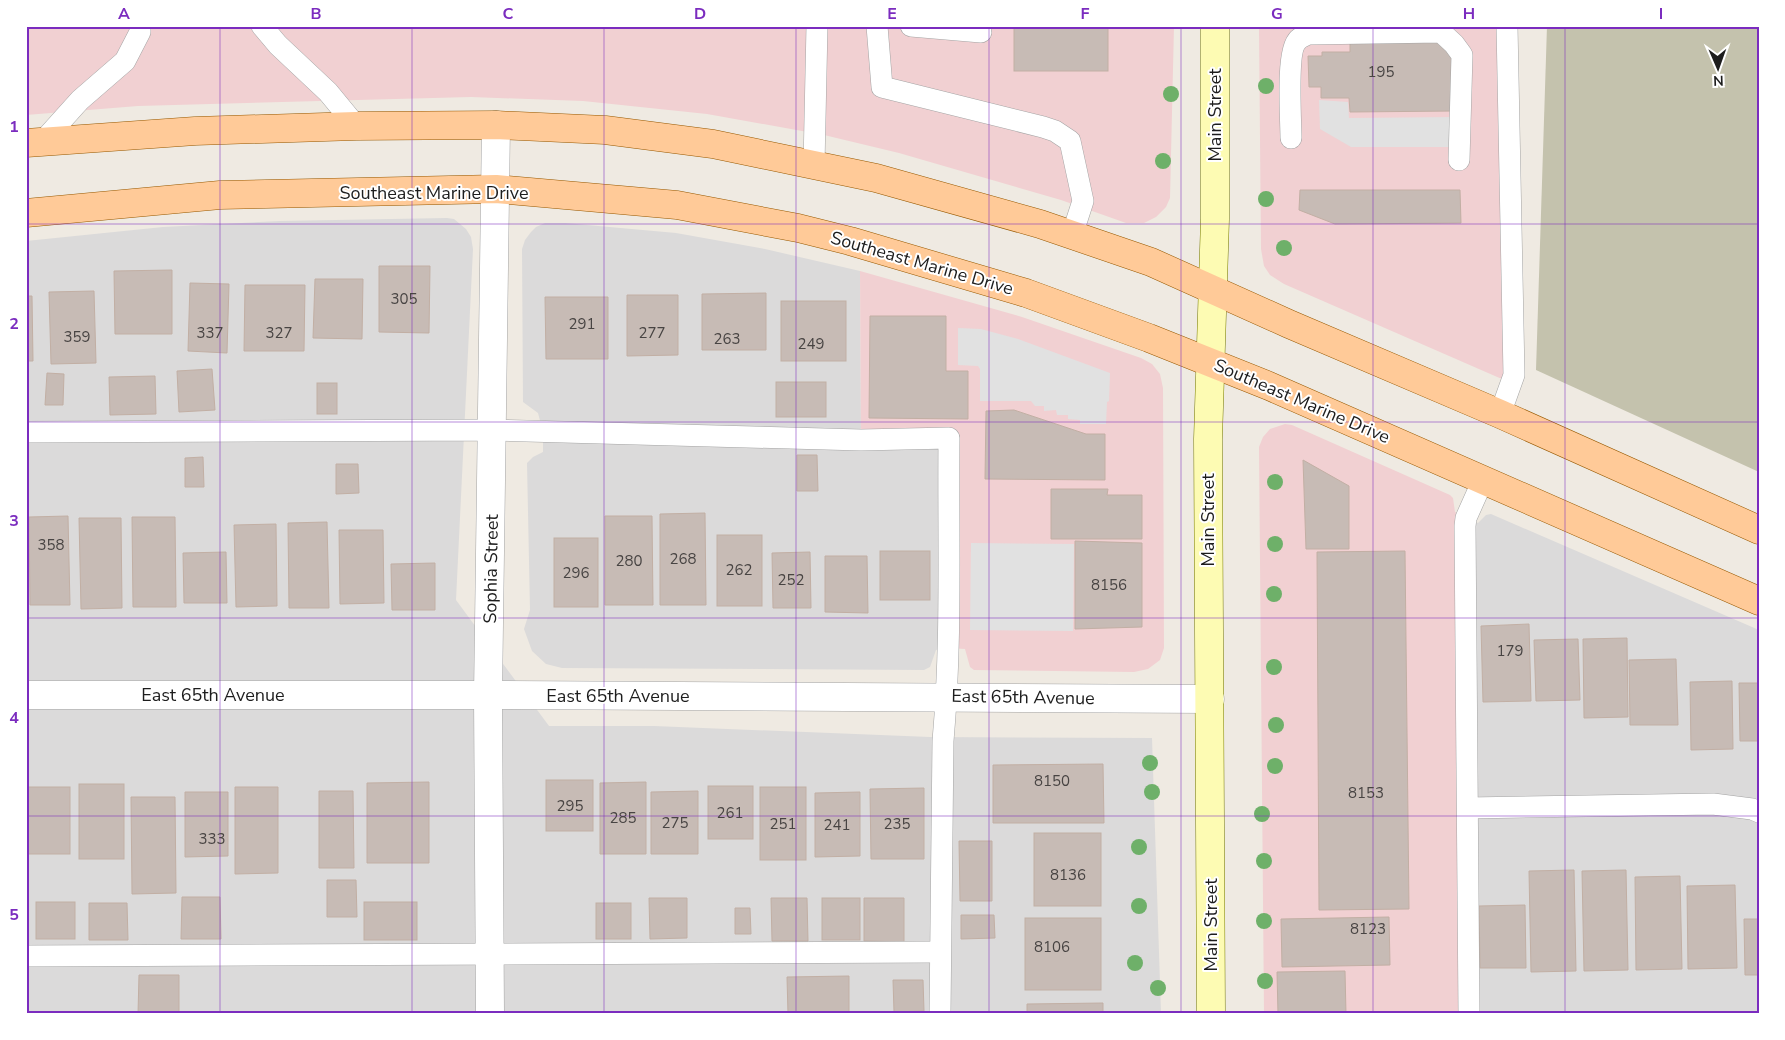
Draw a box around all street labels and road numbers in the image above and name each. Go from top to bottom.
street label: Main Street [1203,68,1227,162]
street label: Southeast Marine Drive [340,181,528,205]
street label: Southeast Marine Drive [828,225,1016,301]
street label: Southeast Marine Drive [1210,353,1394,449]
street label: Main Street [1196,473,1220,567]
street label: Sophia Street [478,513,504,624]
street label: East 65th Avenue [141,683,285,707]
street label: East 65th Avenue [546,684,690,708]
street label: East 65th Avenue [951,684,1095,710]
street label: Main Street [1199,878,1223,972]

